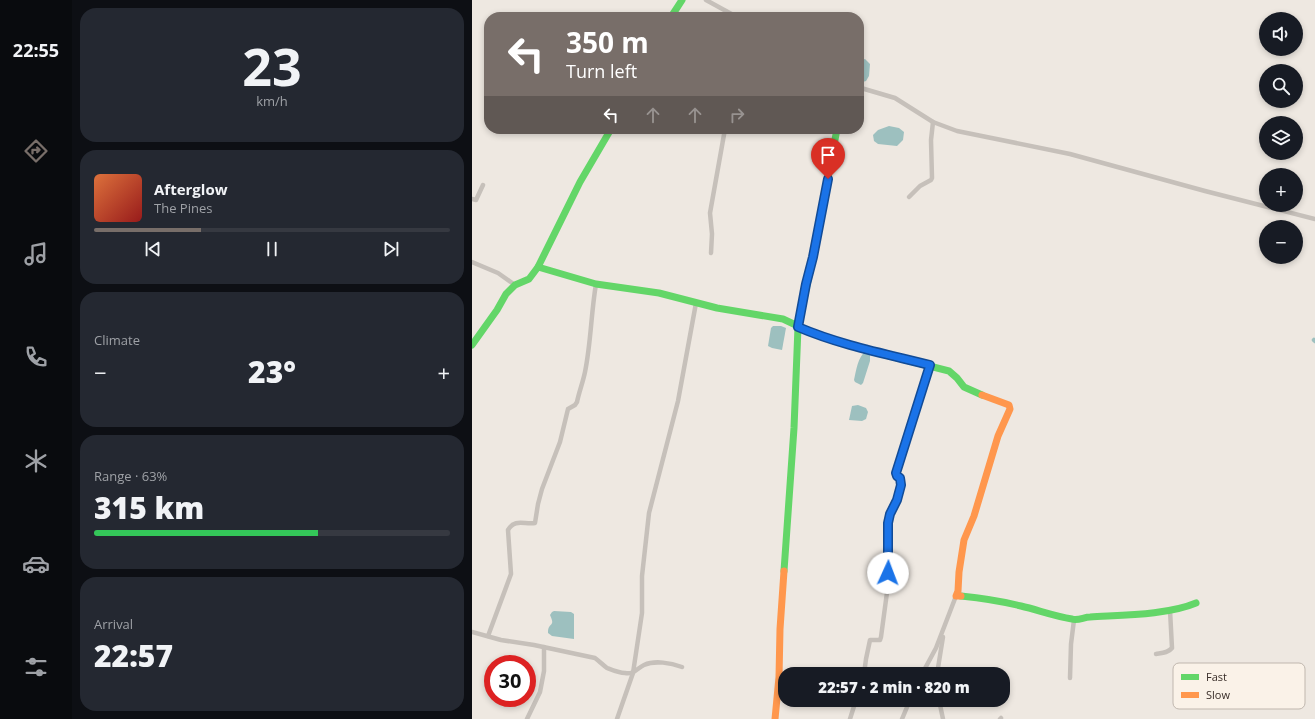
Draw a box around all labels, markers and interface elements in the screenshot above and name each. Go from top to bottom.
map controls [1259,12,1303,264]
button: sound [1259,12,1303,56]
text: 350 m [566,23,649,61]
icon: left [500,28,552,80]
text: 23 [242,30,302,101]
text: 22:55 [13,38,59,62]
text: Turn left [566,59,637,83]
button: search [1259,64,1303,108]
text: km/h [256,92,288,110]
icon: left [600,104,622,126]
icon: ahead [642,104,664,126]
icon: ahead [684,104,706,126]
icon: right [726,104,748,126]
button: layers [1259,116,1303,160]
icon: directions [22,137,50,165]
pin [811,138,845,179]
icon: arrive [817,144,839,166]
button: + [1259,168,1303,212]
text: Afterglow [154,179,228,199]
text: The Pines [154,199,212,217]
button: − [1259,220,1303,264]
icon: previous [142,238,164,260]
icon: pause [261,238,283,260]
icon: next [380,238,402,260]
icon: music [22,240,50,268]
text: Climate [94,331,140,349]
icon: phone [22,343,50,371]
text: 23° [248,351,296,392]
text: − [94,357,107,387]
text: + [437,357,450,387]
icon: climate [22,447,50,475]
text: Range · 63% [94,467,167,485]
text: 315 km [94,487,204,528]
icon: car [22,550,50,578]
position arrow [867,552,909,594]
text: Arrival [94,615,133,633]
text: 22:57 [94,635,173,676]
icon: filters [22,653,50,681]
speed limit sign: 30 [484,655,536,707]
legend [1173,663,1305,709]
text: Fast [1206,669,1227,684]
text: 22:57 · 2 min · 820 m [818,677,970,697]
text: Slow [1206,687,1230,702]

